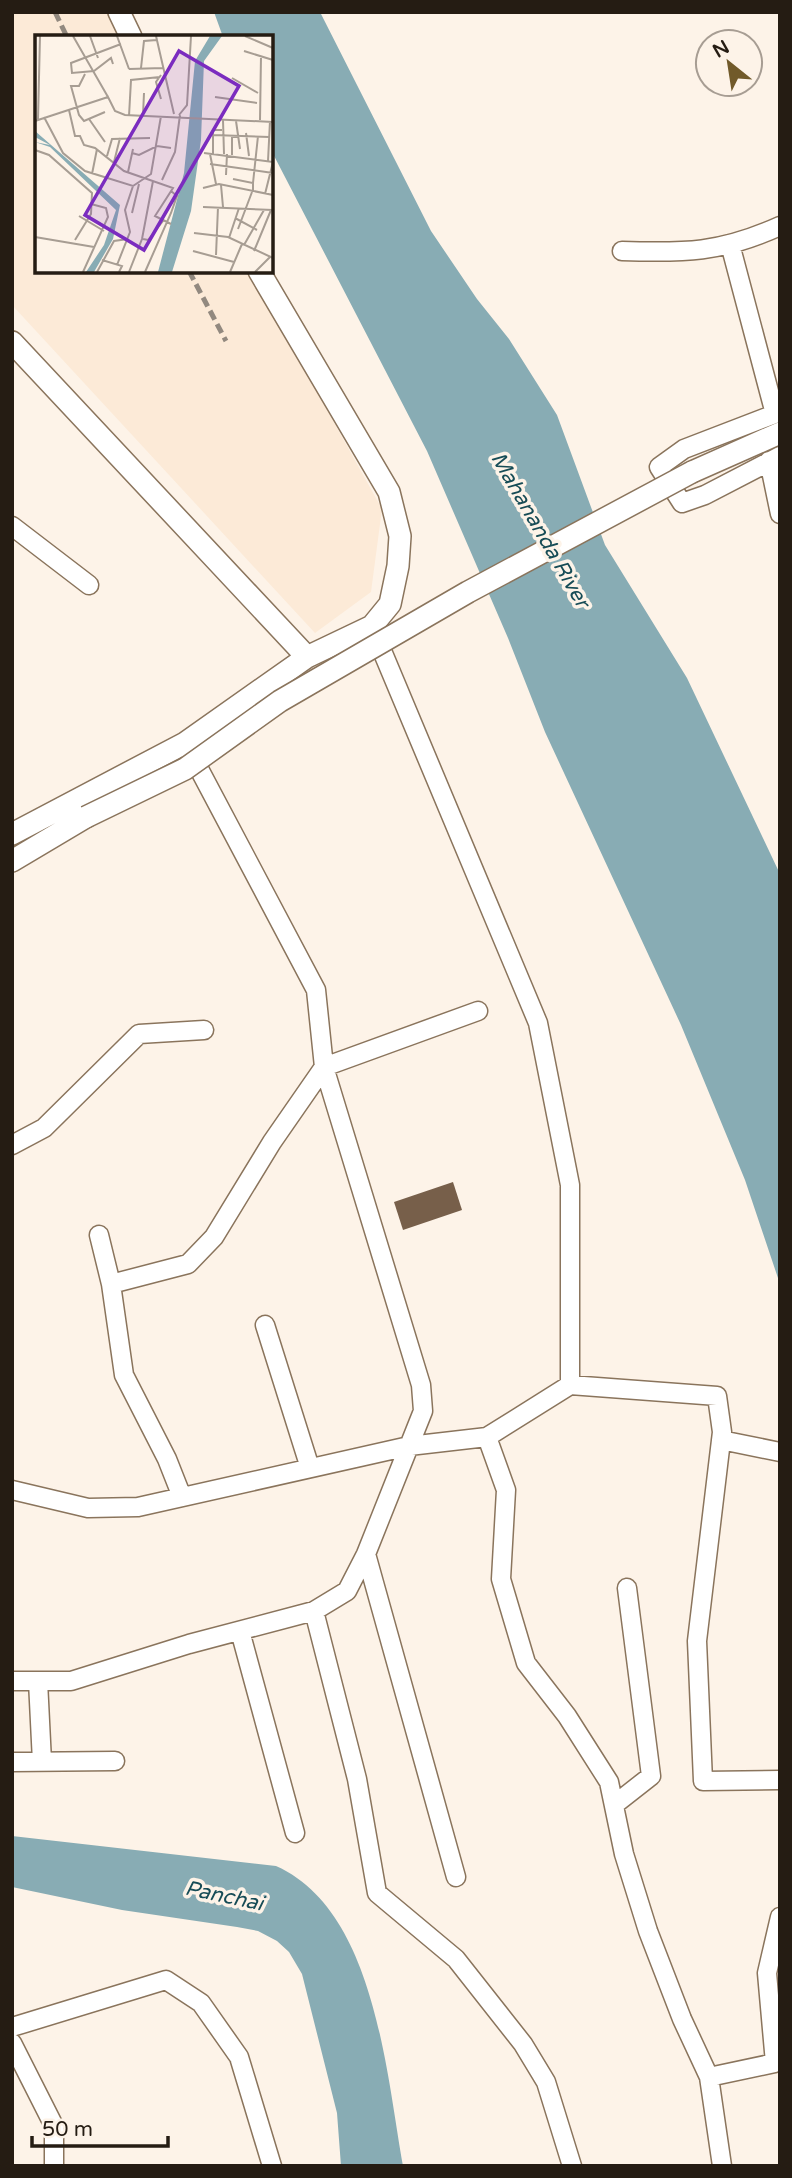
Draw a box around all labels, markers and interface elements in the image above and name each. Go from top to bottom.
north arrow [694,28,764,98]
inset map [35,35,273,273]
text: N [709,36,733,62]
water label: Mahananda River [485,448,596,615]
water label: Panchai [183,1876,268,1917]
scale bar [32,2104,168,2148]
text: 50 m [42,2117,93,2142]

